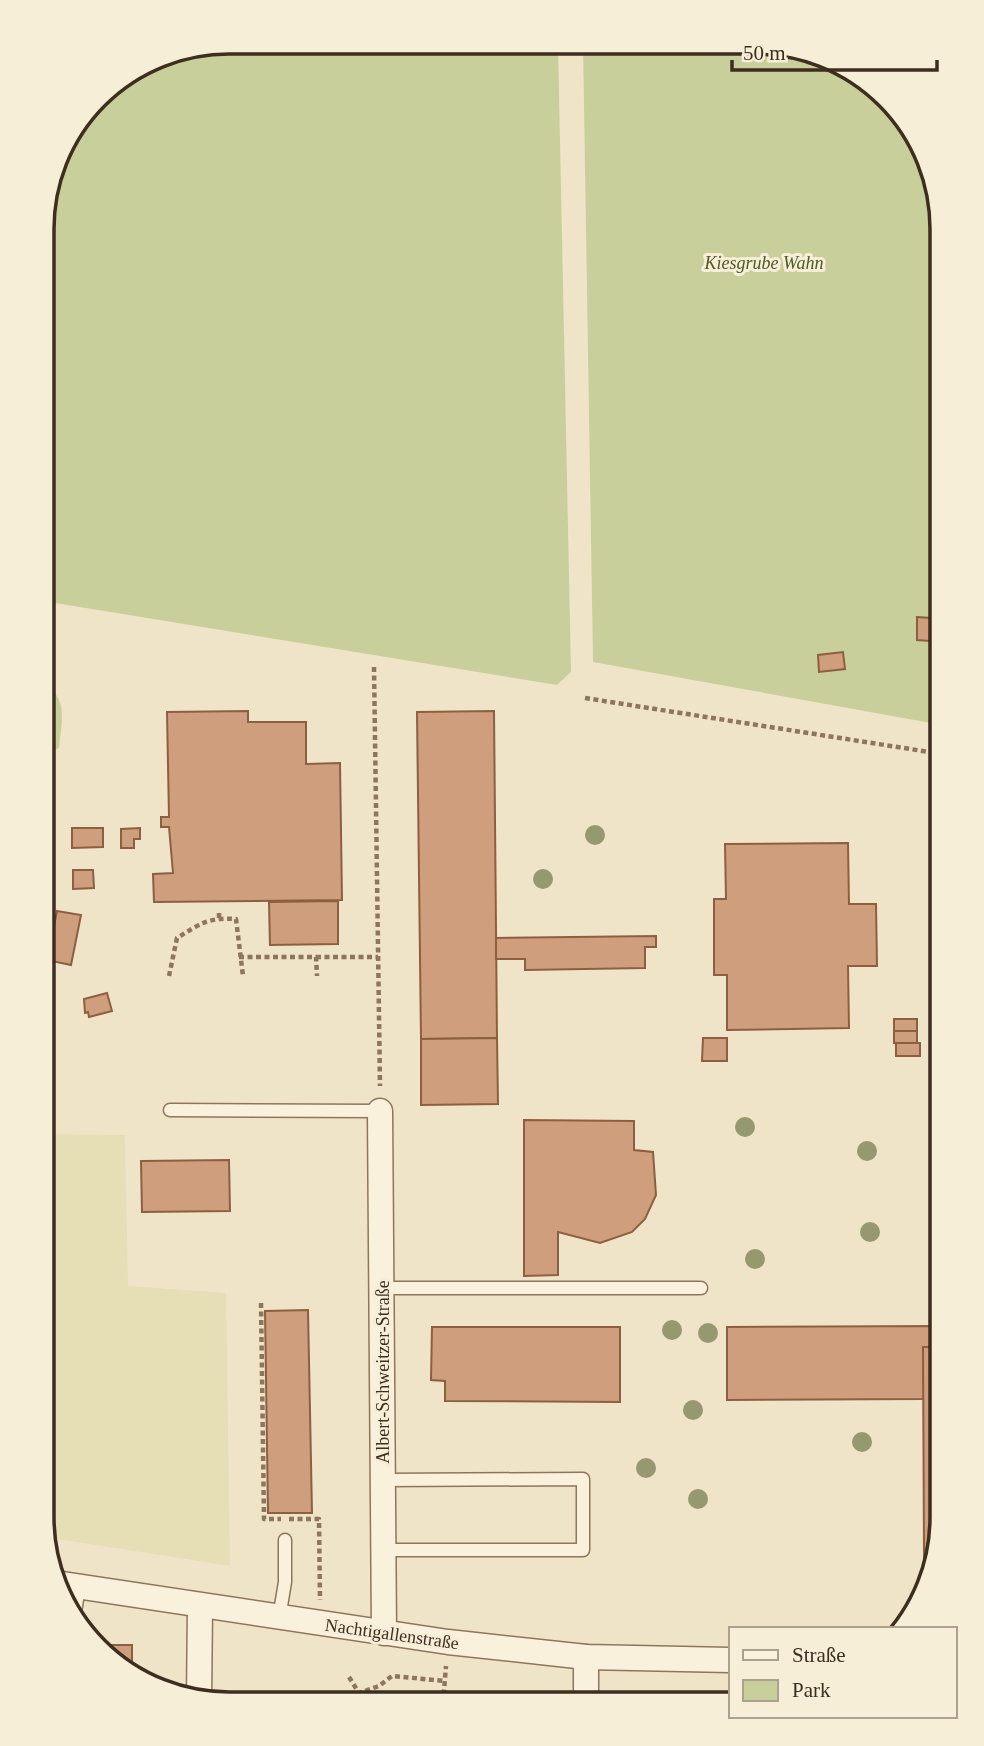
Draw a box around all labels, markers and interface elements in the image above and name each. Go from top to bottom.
scale bar [732,28,937,72]
text: 50 m [743,41,786,65]
park label: Kiesgrube Wahn [704,253,823,273]
street label: Albert-Schweitzer-Straße [373,1280,393,1464]
street label: Nachtigallenstraße [324,1615,460,1653]
legend [729,1627,956,1718]
text: Straße [792,1643,846,1667]
text: Park [792,1678,831,1702]

